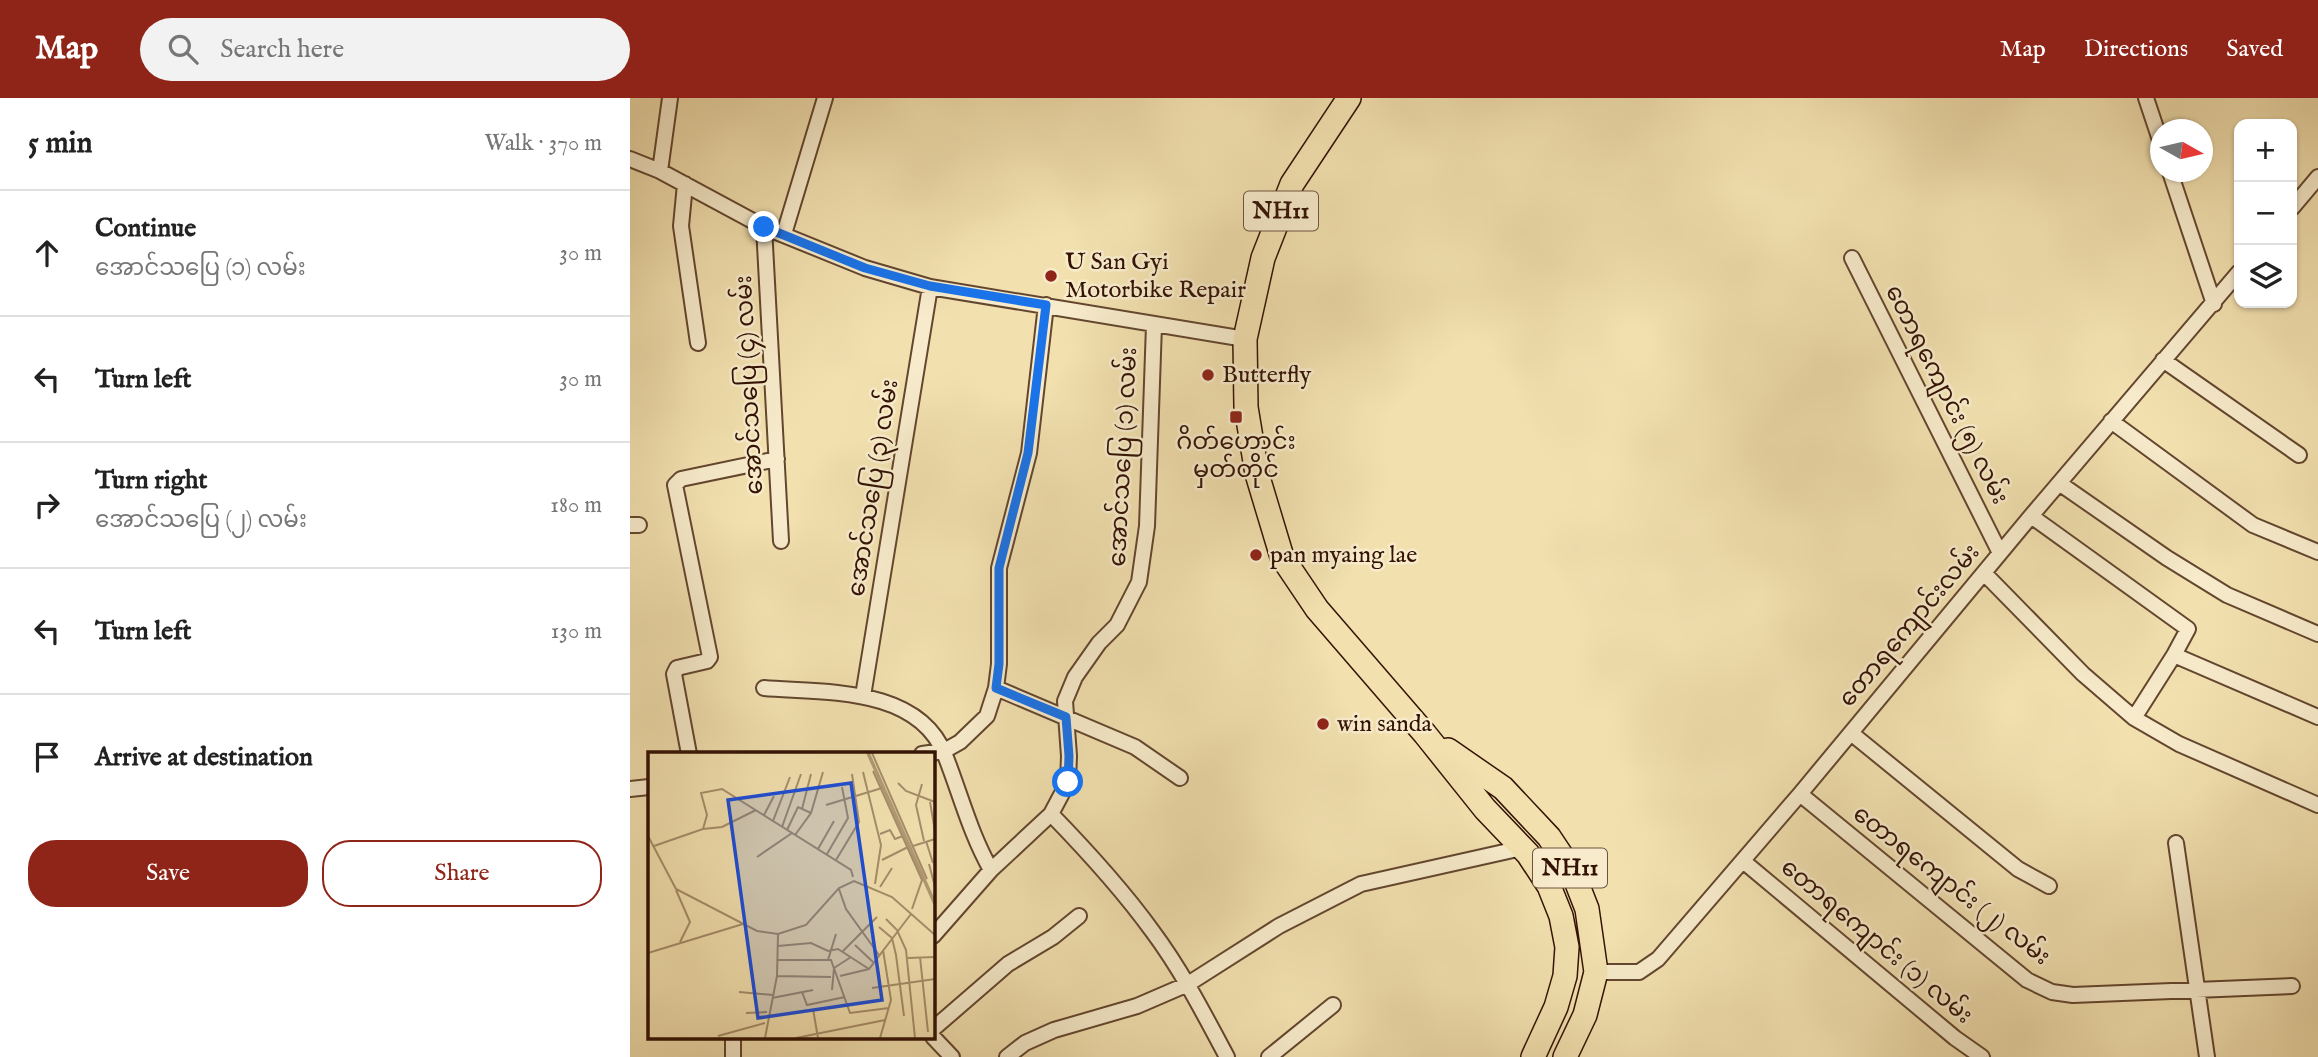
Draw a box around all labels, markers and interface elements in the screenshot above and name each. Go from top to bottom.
search box [140,18,630,81]
text: Map [35,28,98,70]
icon: search [164,30,202,68]
text: Search here [220,33,344,66]
text: Map [2000,34,2046,65]
text: Directions [2084,34,2188,65]
text: Saved [2226,34,2283,65]
north arrow [2150,119,2213,182]
map controls [2234,119,2297,308]
button: + [2234,119,2297,182]
text: 5 min [28,125,93,163]
text: Walk · 370 m [484,129,602,158]
button: − [2234,182,2297,245]
road number: NH11 [1244,192,1318,230]
route end [748,211,779,242]
text: Continue [95,212,196,245]
icon: ahead [28,234,66,272]
text: 30 m [559,239,602,268]
button: layers [2234,245,2297,308]
place label: U San Gyi Motorbike Repair [1065,247,1246,306]
text: အောင်သပြေ (၁) လမ်း [95,254,306,283]
marker: U San Gyi Motorbike Repair [1043,268,1059,284]
street label: အောင်သပြေ (၄) လမ်း [727,274,773,496]
street label: တောရကျောင်း (၅) လမ်း [1875,279,2017,511]
street label: အောင်သပြေ (၁) လမ်း [1101,346,1147,568]
icon: left [28,360,66,398]
place label: Butterfly [1222,360,1312,391]
text: Turn left [95,363,192,396]
text: 30 m [559,365,602,394]
marker: Butterfly [1200,367,1216,383]
street label: အောင်သပြေ (၃) လမ်း [840,377,908,599]
marker: ဂိတ်ဟောင်း မှတ်တိုင် [1228,409,1244,425]
place label: ဂိတ်ဟောင်း မှတ်တိုင် [1176,425,1296,488]
text: Turn right [95,464,208,497]
icon: right [28,486,66,524]
text: 180 m [550,491,602,520]
text: အောင်သပြေ (၂) လမ်း [95,506,307,535]
street label: တောရကျောင်းလမ်း [1831,537,1989,715]
place label: pan myaing lae [1270,540,1417,571]
marker: pan myaing lae [1248,547,1264,563]
icon: left [28,612,66,650]
text: Turn left [95,615,192,648]
text: 130 m [551,617,602,646]
place label: win sanda [1337,709,1433,740]
marker: win sanda [1315,716,1331,732]
icon: arrive [28,738,66,776]
text: Arrive at destination [95,741,313,774]
inset map [648,752,934,1040]
route start [1052,766,1083,797]
street label: တောရကျောင်း (၂) လမ်း [1845,798,2057,974]
button: Save [28,840,308,907]
button: Share [322,840,602,907]
road number: NH11 [1533,848,1607,888]
street label: တောရကျောင်း (၁) လမ်း [1772,851,1980,1033]

